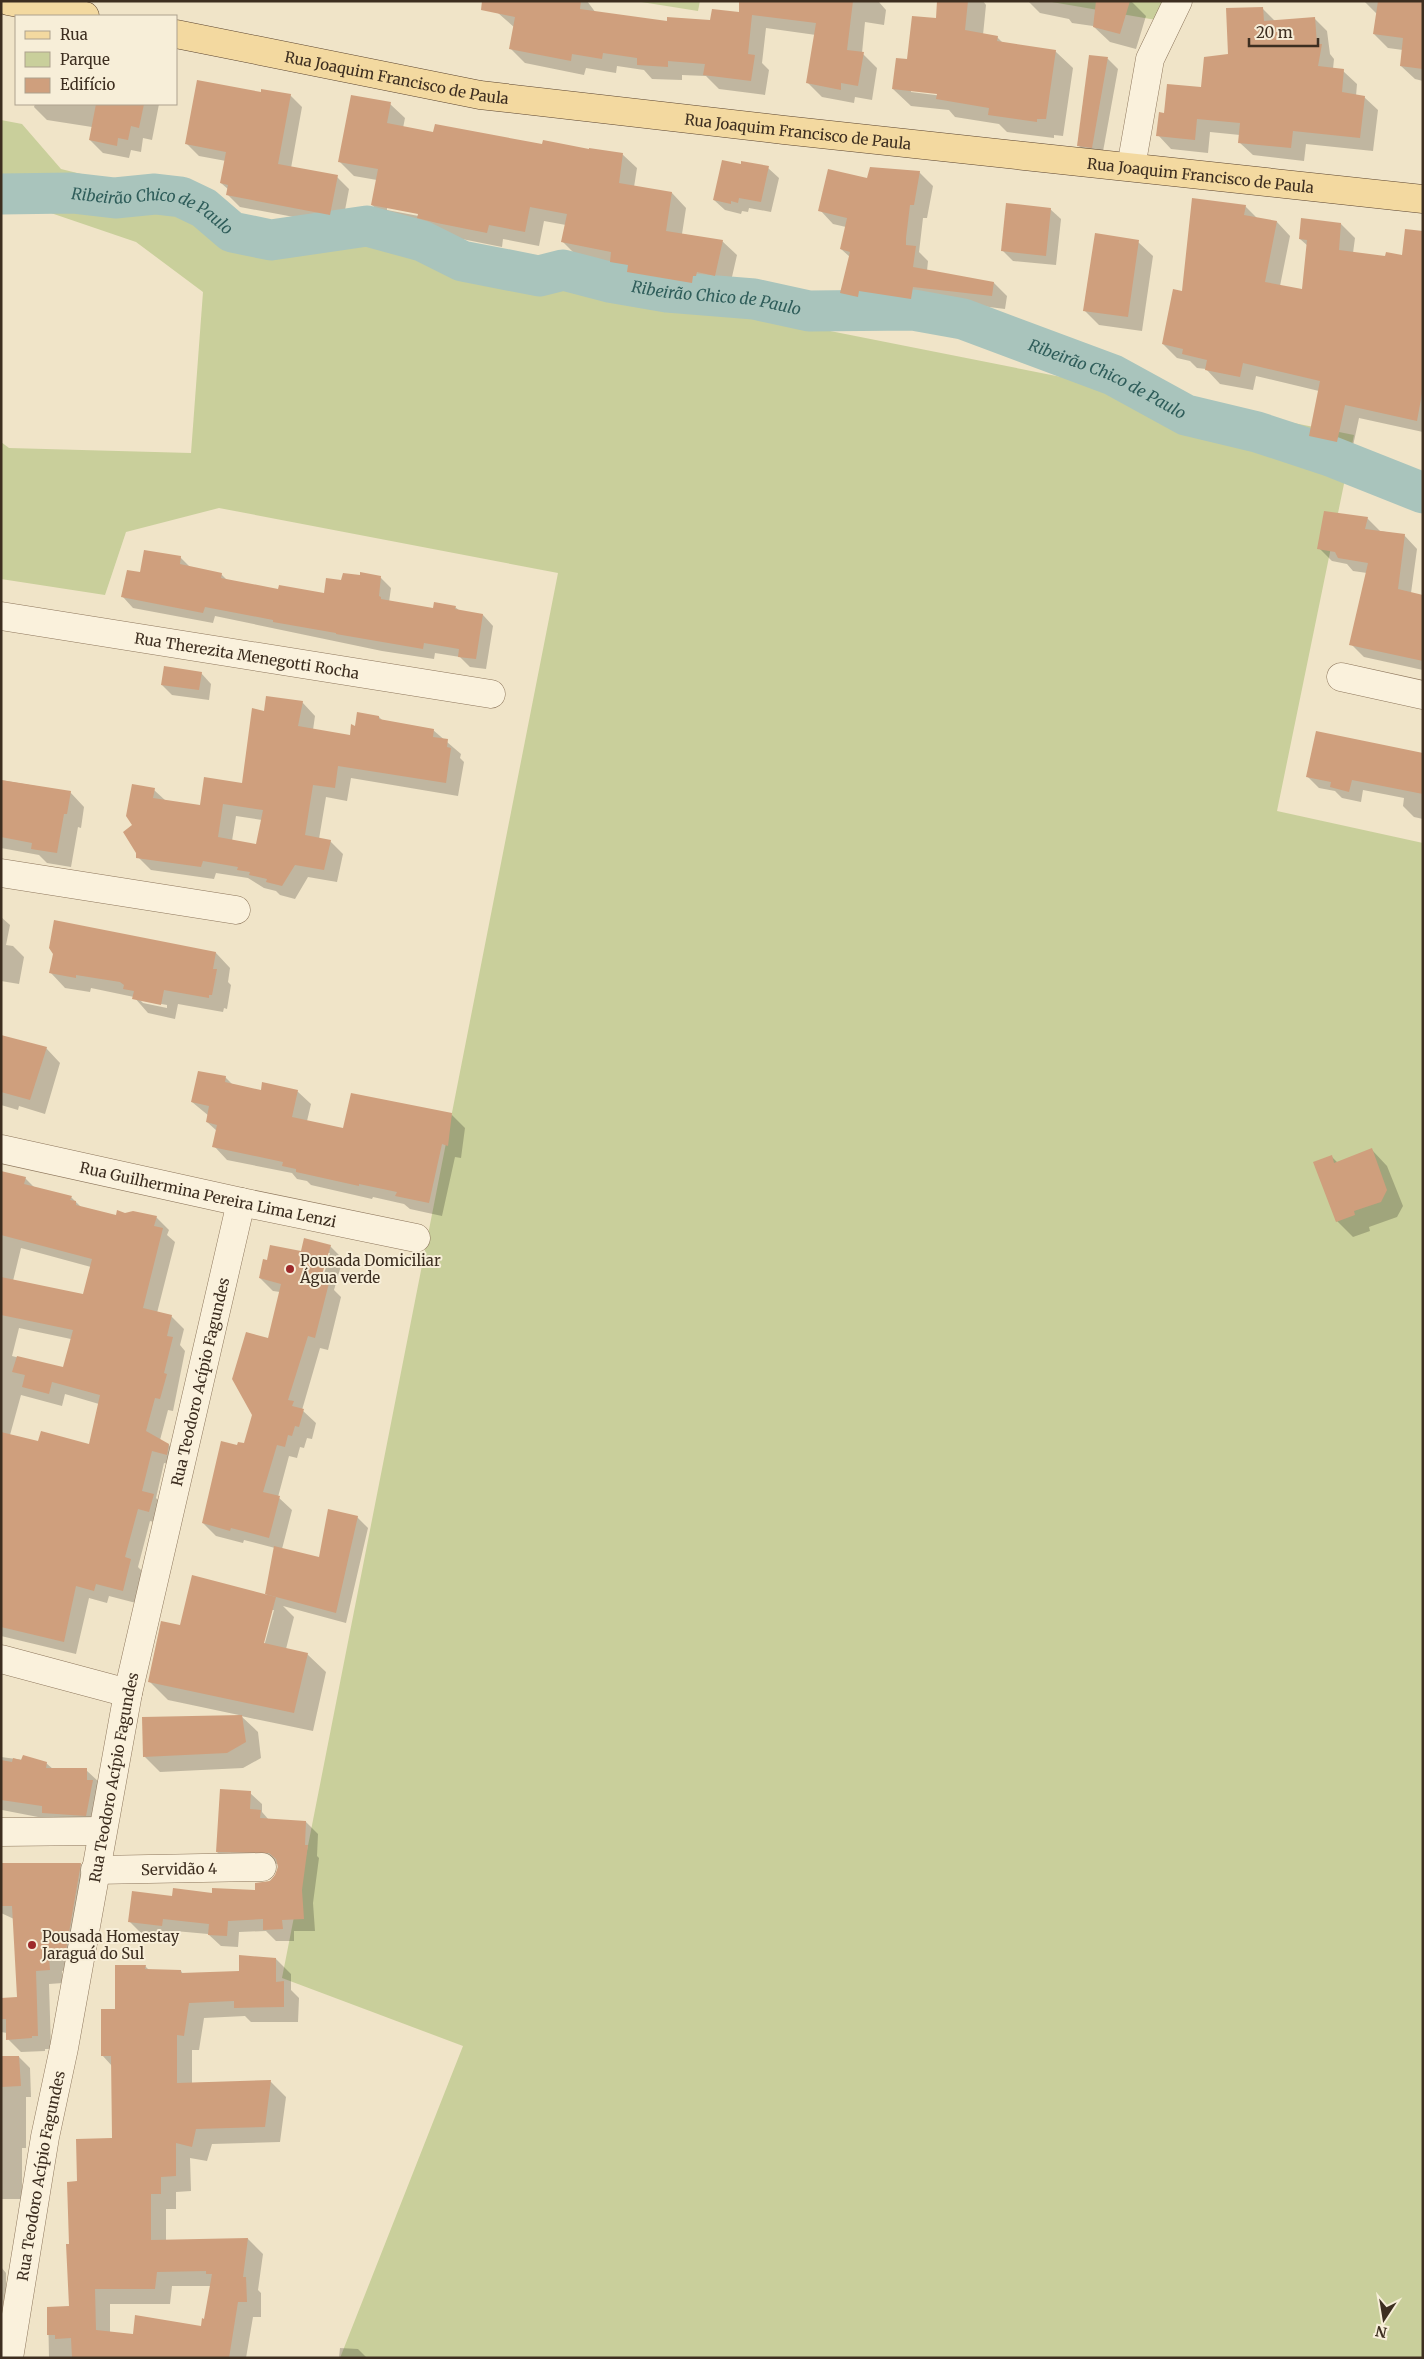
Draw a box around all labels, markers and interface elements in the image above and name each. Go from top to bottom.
legend [15,15,178,105]
scale bar [1249,15,1318,47]
text: 20 m [1256,23,1293,42]
text: Rua [60,25,88,44]
street label: Rua Joaquim Francisco de Paula [283,47,510,108]
text: Parque [60,50,110,69]
text: Edifício [60,75,116,94]
street label: Rua Joaquim Francisco de Paula [684,109,912,153]
street label: Rua Joaquim Francisco de Paula [1086,153,1315,197]
water label: Ribeirão Chico de Paulo [70,183,237,239]
water label: Ribeirão Chico de Paulo [630,276,803,319]
water label: Ribeirão Chico de Paulo [1026,334,1190,423]
street label: Rua Therezita Menegotti Rocha [133,628,361,682]
street label: Rua Guilhermina Pereira Lima Lenzi [78,1157,338,1231]
place label: Pousada Domiciliar Água verde [299,1251,441,1287]
marker: Pousada Domiciliar Água verde [284,1263,296,1275]
street label: Rua Teodoro Acípio Fagundes [166,1276,233,1488]
street label: Rua Teodoro Acípio Fagundes [85,1670,142,1884]
street label: Servidão 4 [141,1858,217,1879]
place label: Pousada Homestay Jaraguá do Sul [41,1927,179,1963]
marker: Pousada Homestay Jaraguá do Sul [26,1939,38,1951]
street label: Rua Teodoro Acípio Fagundes [12,2069,68,2282]
north arrow [1359,2294,1409,2344]
text: N [1374,2322,1389,2342]

